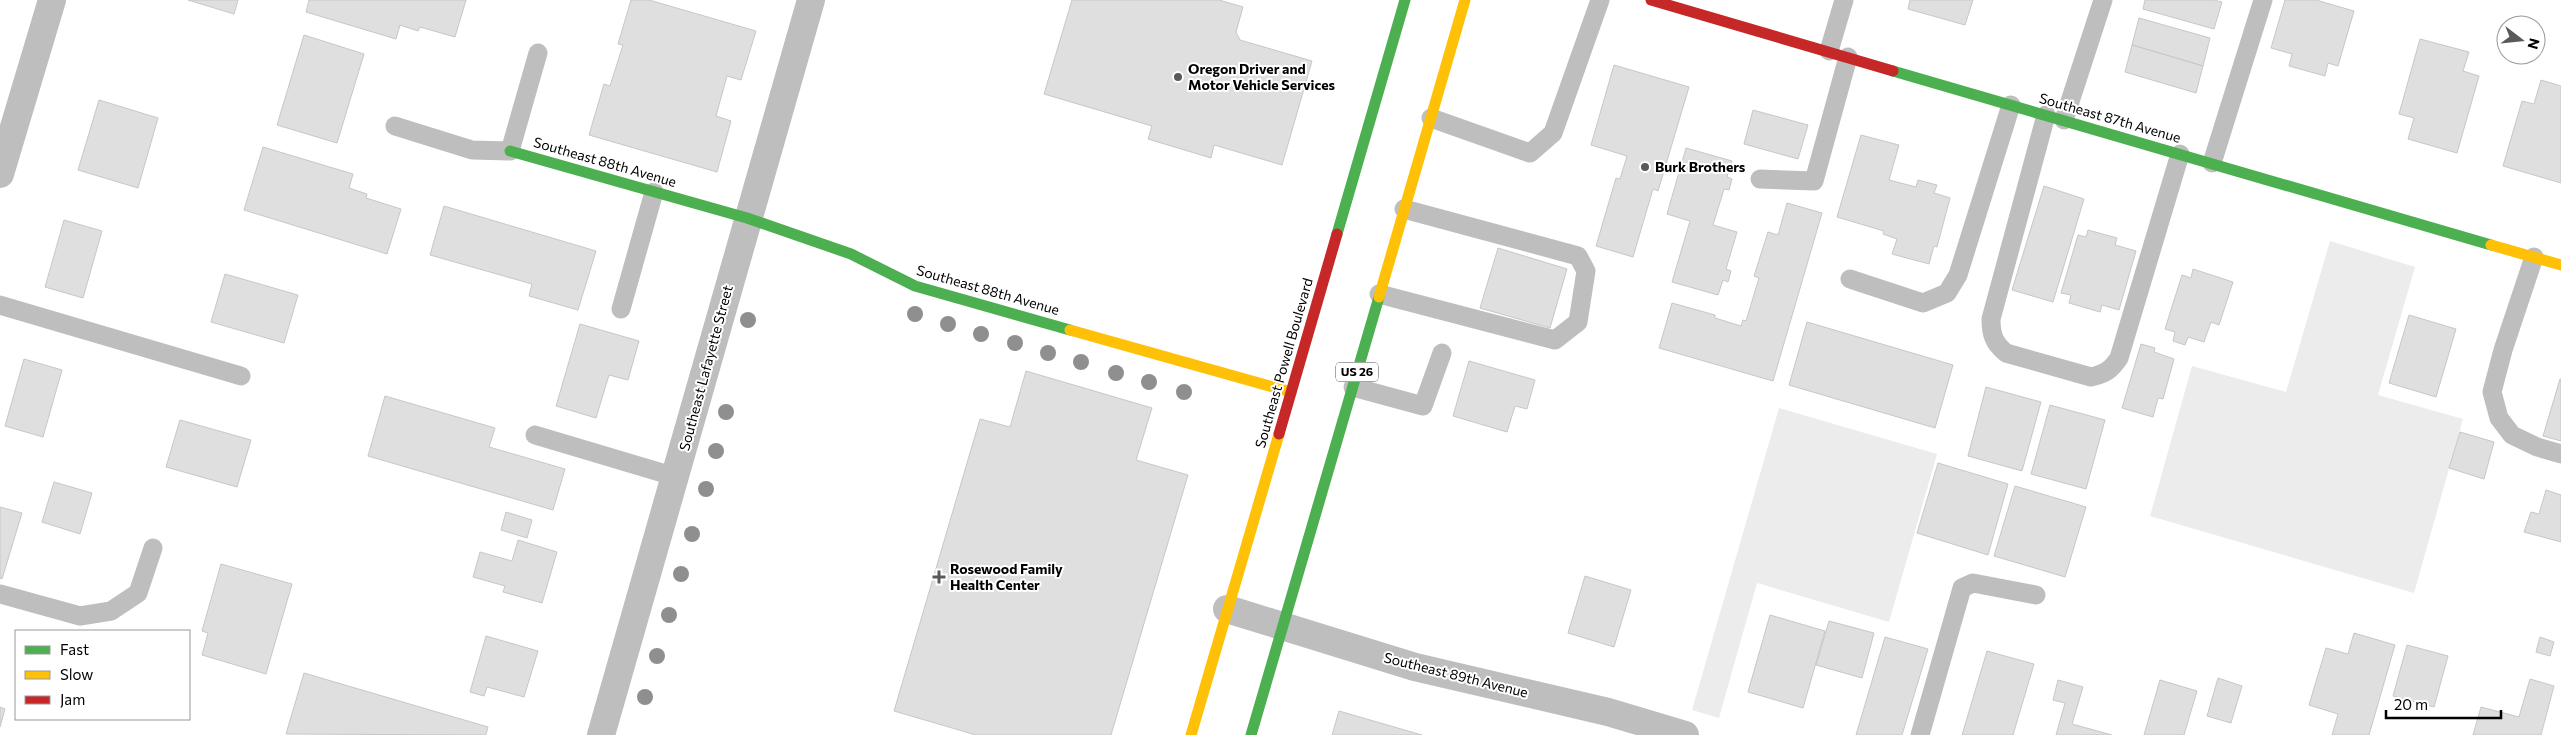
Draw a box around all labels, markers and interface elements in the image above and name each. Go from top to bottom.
north arrow [2496,15,2546,65]
text: N [2524,36,2544,51]
place label: Oregon Driver and Motor Vehicle Services [1188,60,1336,93]
marker: Oregon Driver and Motor Vehicle Services [1172,71,1184,83]
street label: Southeast 87th Avenue [2037,89,2183,146]
street label: Southeast 88th Avenue [532,133,678,190]
place label: Burk Brothers [1655,158,1746,175]
marker: Burk Brothers [1639,161,1651,173]
street label: Southeast 88th Avenue [915,261,1061,318]
street label: Southeast Powell Boulevard [1251,276,1316,450]
street label: Southeast Lafayette Street [675,283,736,453]
road number: US 26 [1336,362,1378,382]
place label: Rosewood Family Health Center [950,560,1063,593]
marker: Rosewood Family Health Center [932,570,946,584]
legend [15,630,190,720]
text: Fast [60,640,89,658]
street label: Southeast 89th Avenue [1382,648,1530,701]
text: Slow [60,665,93,683]
scale bar [2386,688,2501,720]
text: Jam [60,690,85,708]
text: 20 m [2394,695,2428,713]

